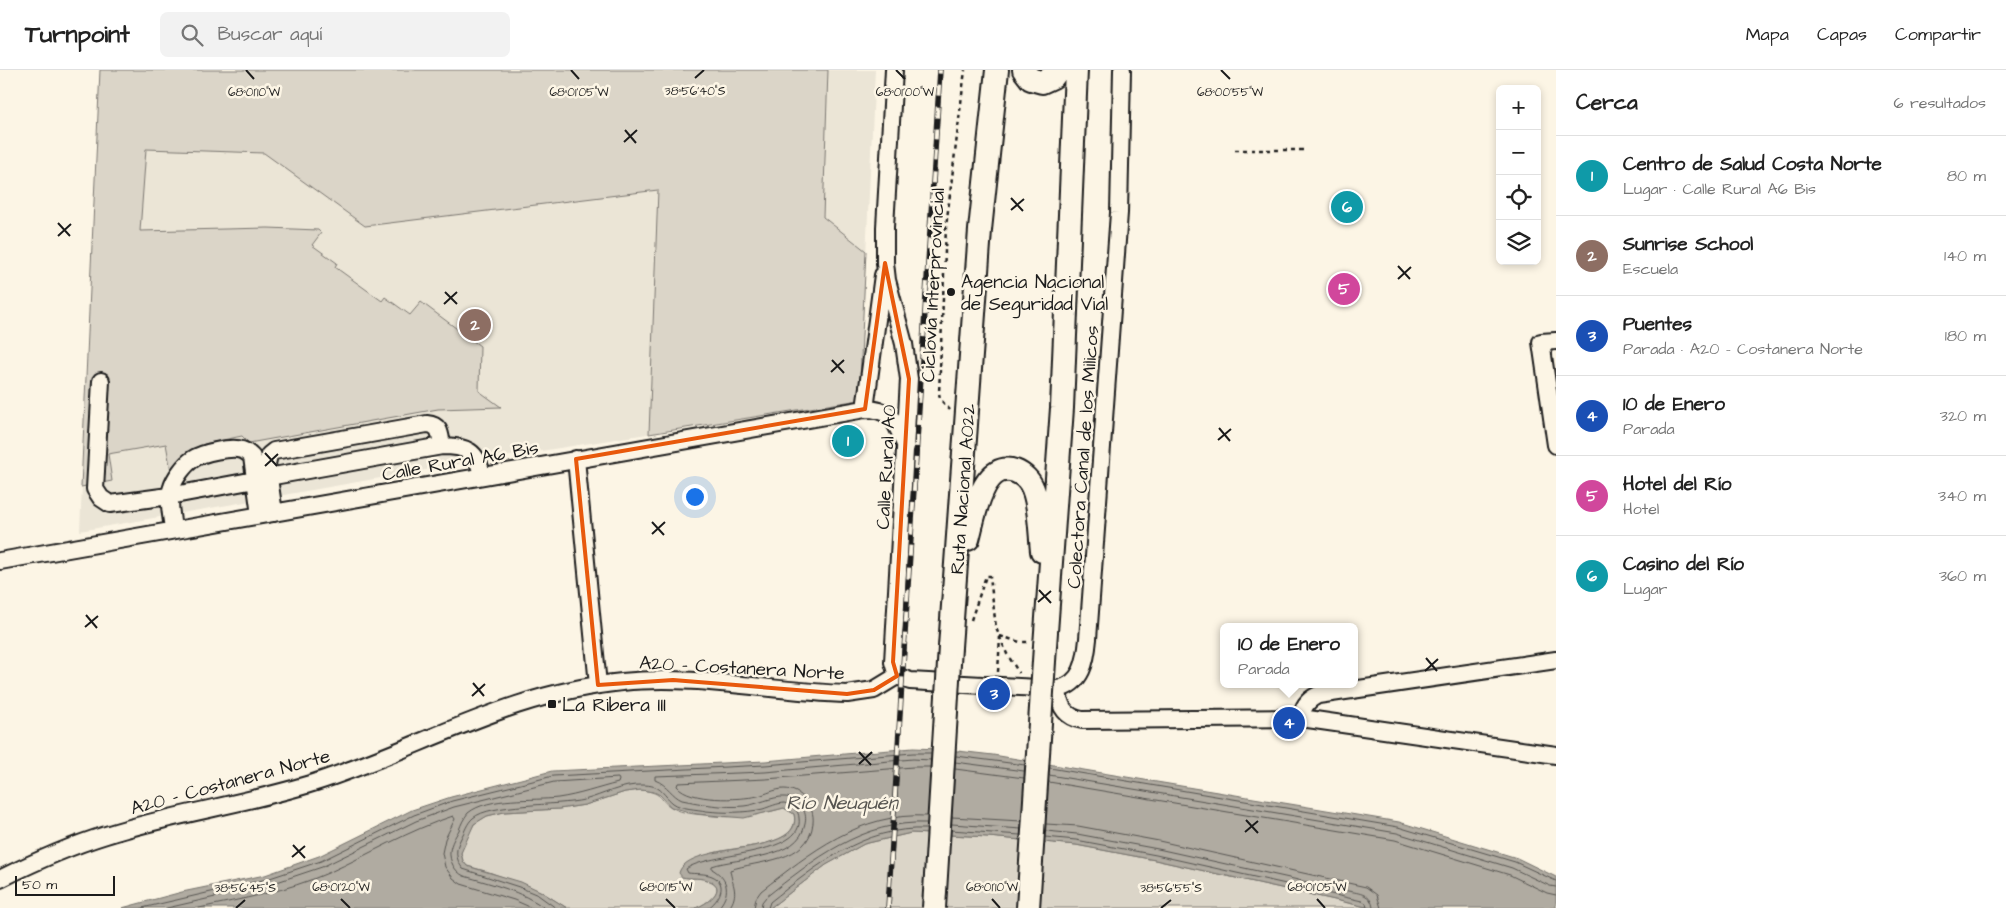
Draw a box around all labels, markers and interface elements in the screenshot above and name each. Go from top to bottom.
search box [160,12,510,57]
text: Turnpoint [25,18,130,52]
icon: search [178,21,206,49]
text: Buscar aquí [218,21,322,48]
text: Mapa [1746,22,1789,47]
text: Capas [1817,22,1867,47]
text: Compartir [1895,22,1981,47]
text: 38°56'40"S [665,83,726,100]
text: 68°01'10"W [228,84,281,101]
text: 68°01'05"W [549,84,609,101]
text: 68°01'00"W [876,84,935,101]
text: 68°00'55"W [1197,84,1264,101]
map controls [1496,85,1541,265]
button: + [1496,85,1541,130]
text: Cerca [1576,88,1638,117]
text: 6 resultados [1894,92,1986,114]
button: − [1496,130,1541,175]
text: Centro de Salud Costa Norte [1623,151,1882,178]
text: 1 [1591,165,1593,187]
text: 80 m [1947,165,1986,187]
button: locate [1496,175,1541,220]
text: Lugar · Calle Rural A6 Bis [1623,178,1816,200]
street label: Ciclovía Interprovincial [915,187,952,383]
pin: 6 [1331,188,1363,226]
button: layers [1496,220,1541,265]
text: Sunrise School [1623,231,1753,258]
text: 2 [1587,245,1597,267]
text: 140 m [1944,245,1986,267]
text: Escuela [1623,258,1678,280]
place label: Agencia Nacional de Seguridad Vial [961,269,1108,319]
pin: 5 [1328,270,1360,308]
marker: Agencia Nacional de Seguridad Vial [945,286,957,298]
pin: 2 [459,306,491,344]
text: Puentes [1623,311,1692,338]
street label: Colectora Canal de los Milicos [1061,325,1106,590]
text: 3 [1588,325,1596,347]
text: 180 m [1945,325,1986,347]
text: Parada · A20 - Costanera Norte [1623,338,1863,360]
text: 10 de Enero [1623,391,1725,418]
street label: Ruta Nacional A022 [944,403,983,575]
street label: Calle Rural A0 [870,404,903,530]
text: 4 [1587,405,1597,427]
text: 320 m [1940,405,1986,427]
text: Parada [1623,418,1675,440]
pin: 1 [832,422,864,460]
street label: Calle Rural A6 Bis [380,434,541,489]
text: Hotel del Río [1623,471,1731,498]
your location [682,484,708,510]
text: 5 [1586,485,1598,507]
text: 340 m [1938,485,1986,507]
text: Hotel [1623,498,1659,520]
text: Casino del Río [1623,551,1744,578]
text: 6 [1587,565,1597,587]
text: 360 m [1939,565,1986,587]
text: Lugar [1623,578,1667,600]
popup [1220,623,1358,688]
text: 10 de Enero [1238,631,1340,658]
street label: A20 - Costanera Norte [638,650,845,687]
text: Parada [1238,658,1290,680]
pin: 3 [978,675,1010,713]
place label: La Ribera III [562,692,666,719]
marker: La Ribera III [546,698,558,710]
pin: 4 [1273,704,1305,742]
street label: A20 - Costanera Norte [128,743,333,822]
water label: Río Neuquén [786,789,900,817]
scale bar [15,873,115,896]
text: 50 m [22,875,57,895]
text: 68°01'20"W [312,879,370,896]
text: 68°01'15"W [639,879,693,896]
text: 68°01'10"W [966,879,1019,896]
text: 68°01'05"W [1287,879,1347,896]
text: 38°56'45"S [214,880,276,897]
text: 38°56'55"S [1140,880,1202,897]

